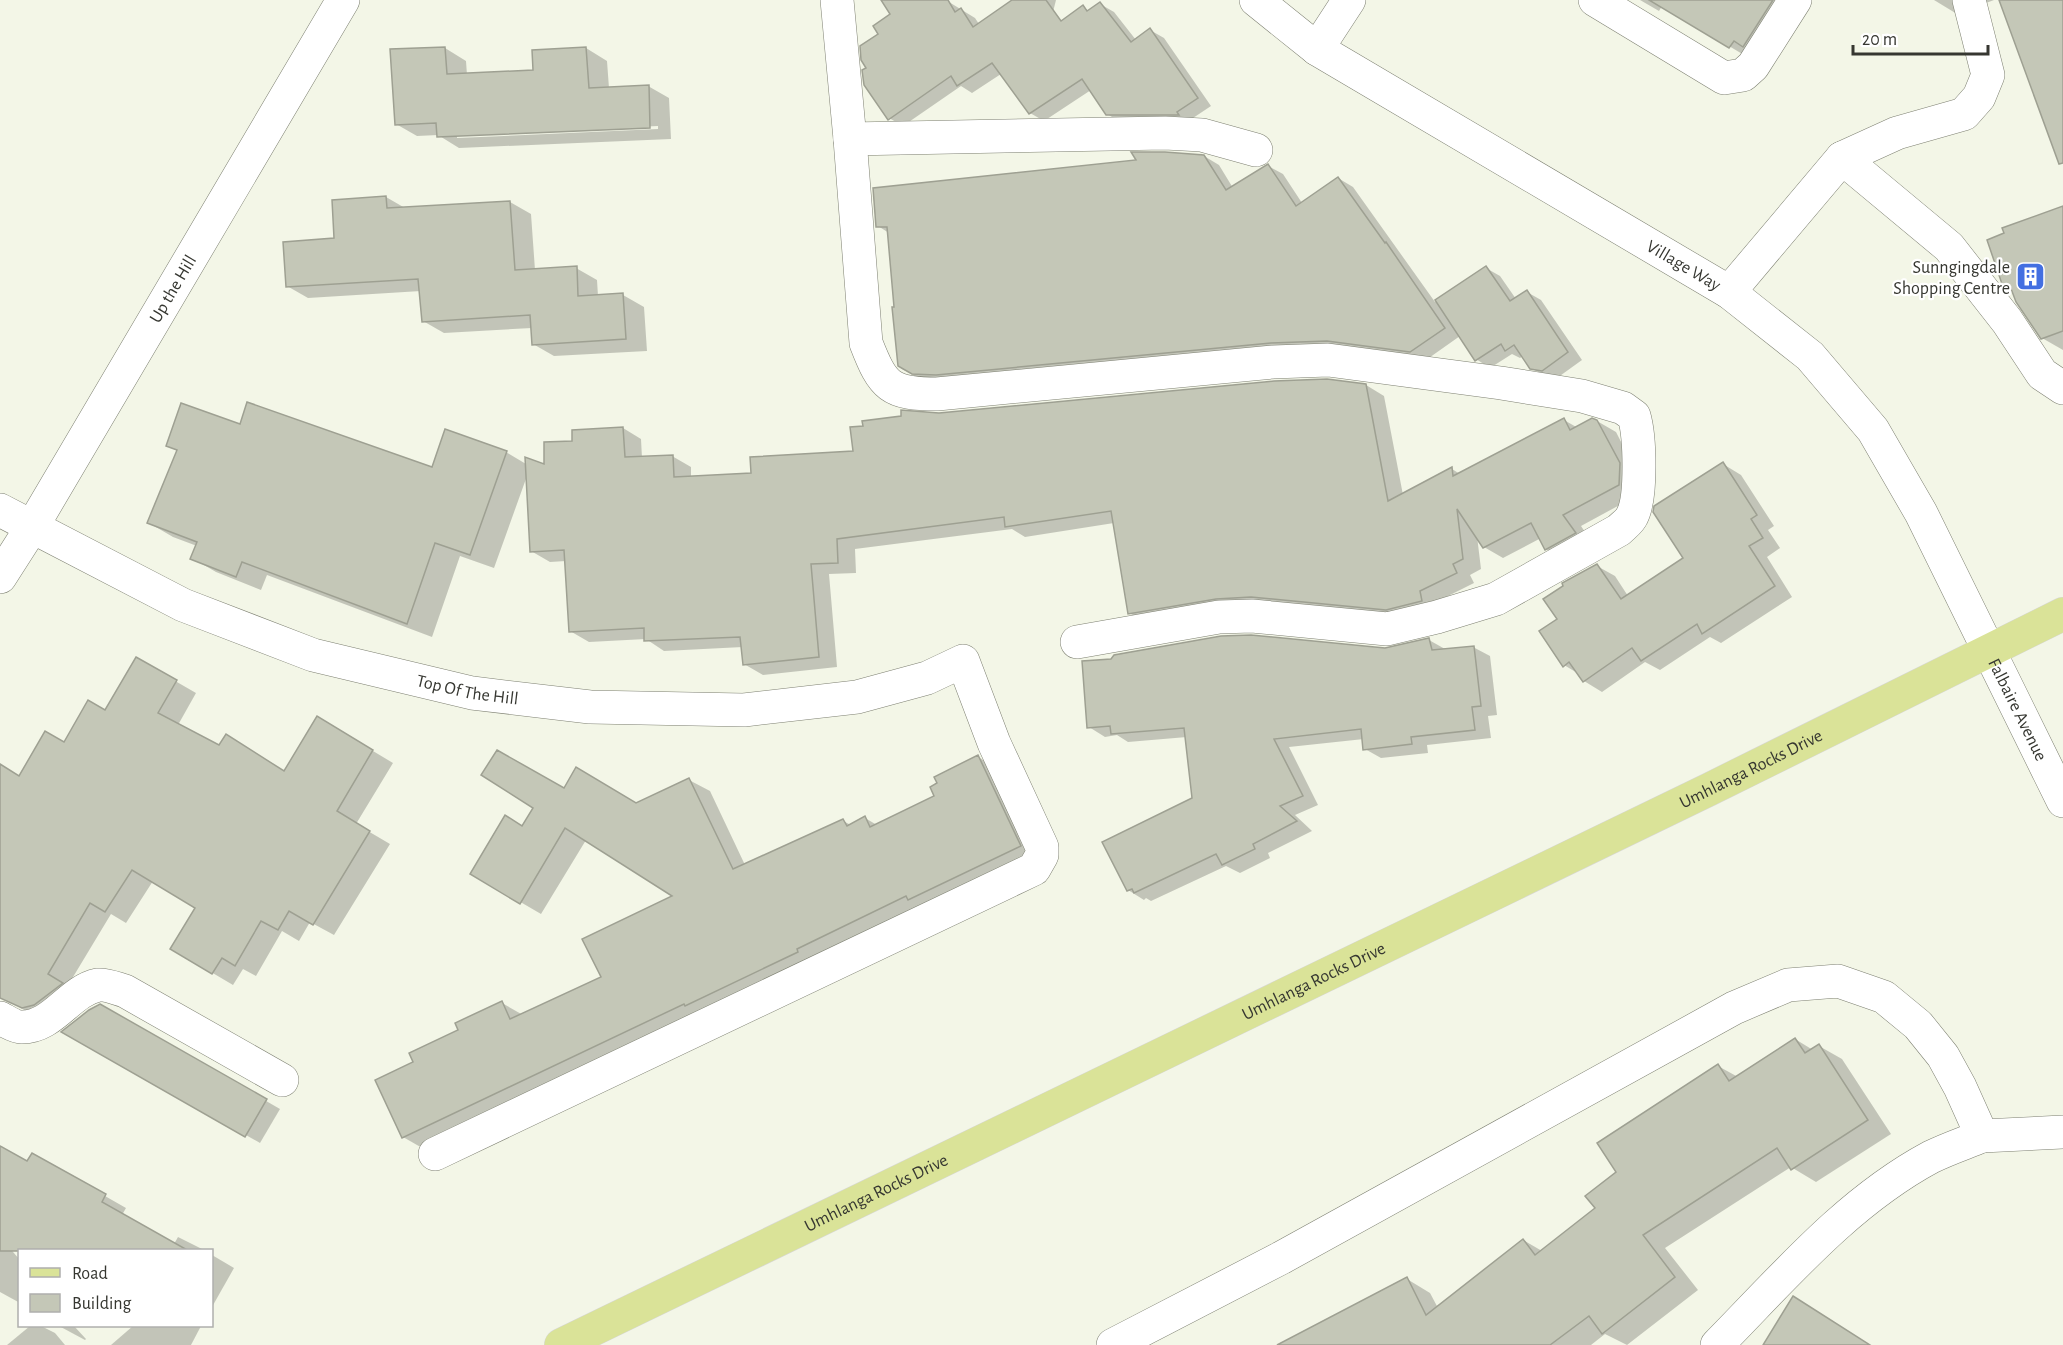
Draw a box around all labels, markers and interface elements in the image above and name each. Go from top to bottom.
scale bar [1853,18,1988,56]
text: 20 m [1862,31,1897,49]
street label: Village Way [1643,237,1724,295]
street label: Up the Hill [147,252,200,326]
place label: Sunngingdale Shopping Centre [1893,259,2010,298]
building icon: Sunngingdale Shopping Centre [2015,261,2047,293]
street label: Falbaire Avenue [1984,656,2050,764]
street label: Top Of The Hill [415,672,519,708]
street label: Umhlanga Rocks Drive [1677,727,1826,812]
street label: Umhlanga Rocks Drive [1239,939,1389,1024]
street label: Umhlanga Rocks Drive [802,1151,951,1236]
legend [18,1249,213,1327]
text: Road [72,1265,108,1283]
text: Building [72,1295,132,1313]

